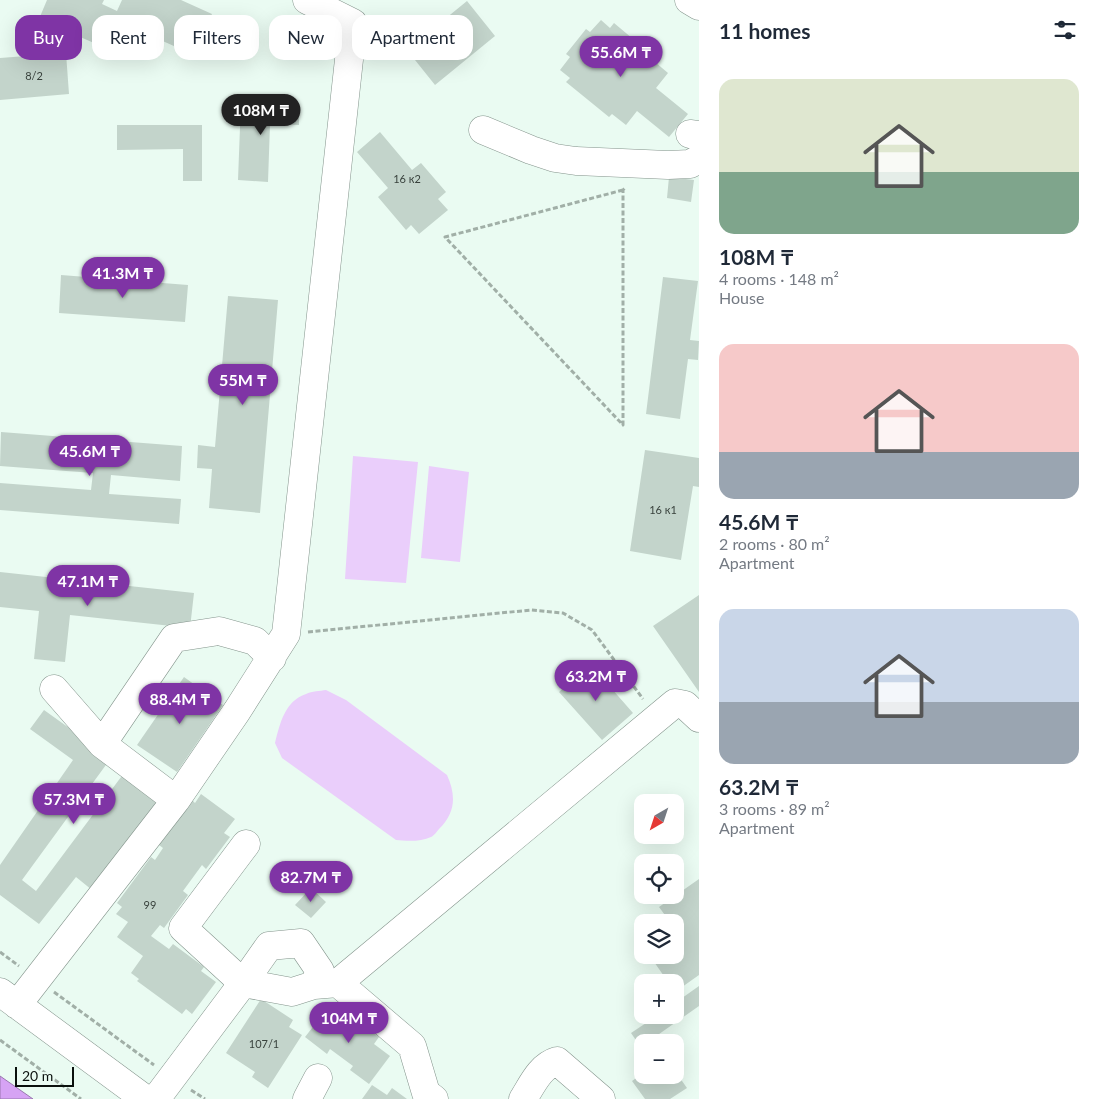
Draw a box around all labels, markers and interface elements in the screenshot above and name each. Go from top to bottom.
chip: Buy [15,15,82,60]
chip: Rent [92,15,164,60]
chip: Filters [174,15,259,60]
chip: New [269,15,342,60]
chip: Apartment [352,15,473,60]
icon: filters [1051,16,1079,44]
text: 11 homes [719,18,810,43]
pin: 55.6M ₸ [575,36,667,78]
text: 55.6M ₸ [591,42,651,61]
house number: 8/2 [25,69,43,82]
pin: 108M ₸ [220,94,302,136]
text: 108M ₸ [232,100,290,119]
icon: home [854,111,944,201]
house number: 16 к2 [393,172,421,185]
text: 108M ₸ [719,244,794,269]
pin: 41.3M ₸ [77,256,169,299]
text: 41.3M ₸ [93,263,153,282]
text: 4 rooms · 148 m² [719,269,839,288]
text: House [719,288,764,307]
pin: 55M ₸ [208,364,278,406]
text: 55M ₸ [219,370,267,389]
icon: home [854,376,944,466]
pin: 45.6M ₸ [44,434,136,477]
text: 45.6M ₸ [60,441,120,460]
house number: 16 к1 [649,503,677,516]
text: 45.6M ₸ [719,509,799,534]
text: 2 rooms · 80 m² [719,534,830,553]
text: Apartment [719,553,794,572]
pin: 47.1M ₸ [42,564,134,607]
text: 47.1M ₸ [58,571,118,590]
icon: home [854,641,944,731]
pin: 63.2M ₸ [550,660,642,702]
text: 63.2M ₸ [566,666,626,685]
pin: 88.4M ₸ [134,682,226,725]
text: 88.4M ₸ [150,689,210,708]
text: 63.2M ₸ [719,774,799,799]
pin: 57.3M ₸ [28,782,120,825]
text: 57.3M ₸ [44,789,104,808]
north arrow [634,794,684,844]
map controls [634,794,684,1084]
text: 3 rooms · 89 m² [719,799,830,818]
text: Apartment [719,818,794,837]
button: locate [634,854,684,904]
pin: 82.7M ₸ [265,860,357,903]
text: 82.7M ₸ [281,867,341,886]
house number: 99 [144,898,156,911]
button: layers [634,914,684,964]
button: + [634,974,684,1024]
pin: 104M ₸ [308,1002,390,1044]
text: 104M ₸ [320,1008,378,1027]
button: − [634,1034,684,1084]
house number: 107/1 [249,1037,279,1050]
scale bar [15,1064,74,1087]
text: 20 m [22,1067,53,1084]

